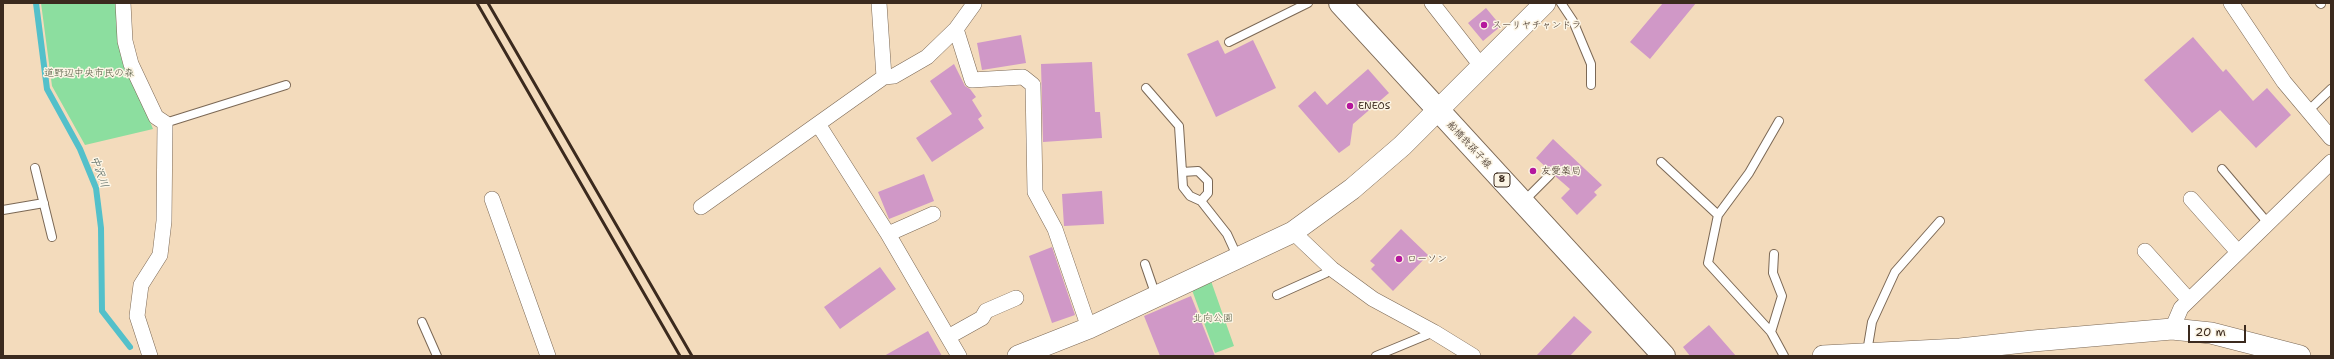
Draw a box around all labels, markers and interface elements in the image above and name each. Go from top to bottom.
place label: スーリヤチャンドラ [1492,19,1582,31]
marker: スーリヤチャンドラ [1479,20,1489,30]
park label: 道野辺中央市民の森 [44,67,134,79]
place label: ENEOS [1358,100,1390,112]
marker: ENEOS [1345,101,1355,111]
street label: 船橋我孫子線 [1444,119,1494,171]
water label: 中沢川 [87,154,111,190]
place label: 友愛薬局 [1541,165,1581,177]
marker: 友愛薬局 [1528,166,1538,176]
road number: 8 [1494,173,1510,187]
place label: ローソン [1407,253,1447,265]
marker: ローソン [1394,254,1404,264]
park label: 北向公園 [1193,312,1233,324]
scale bar [2190,317,2248,343]
text: 20 m [2195,324,2226,340]

